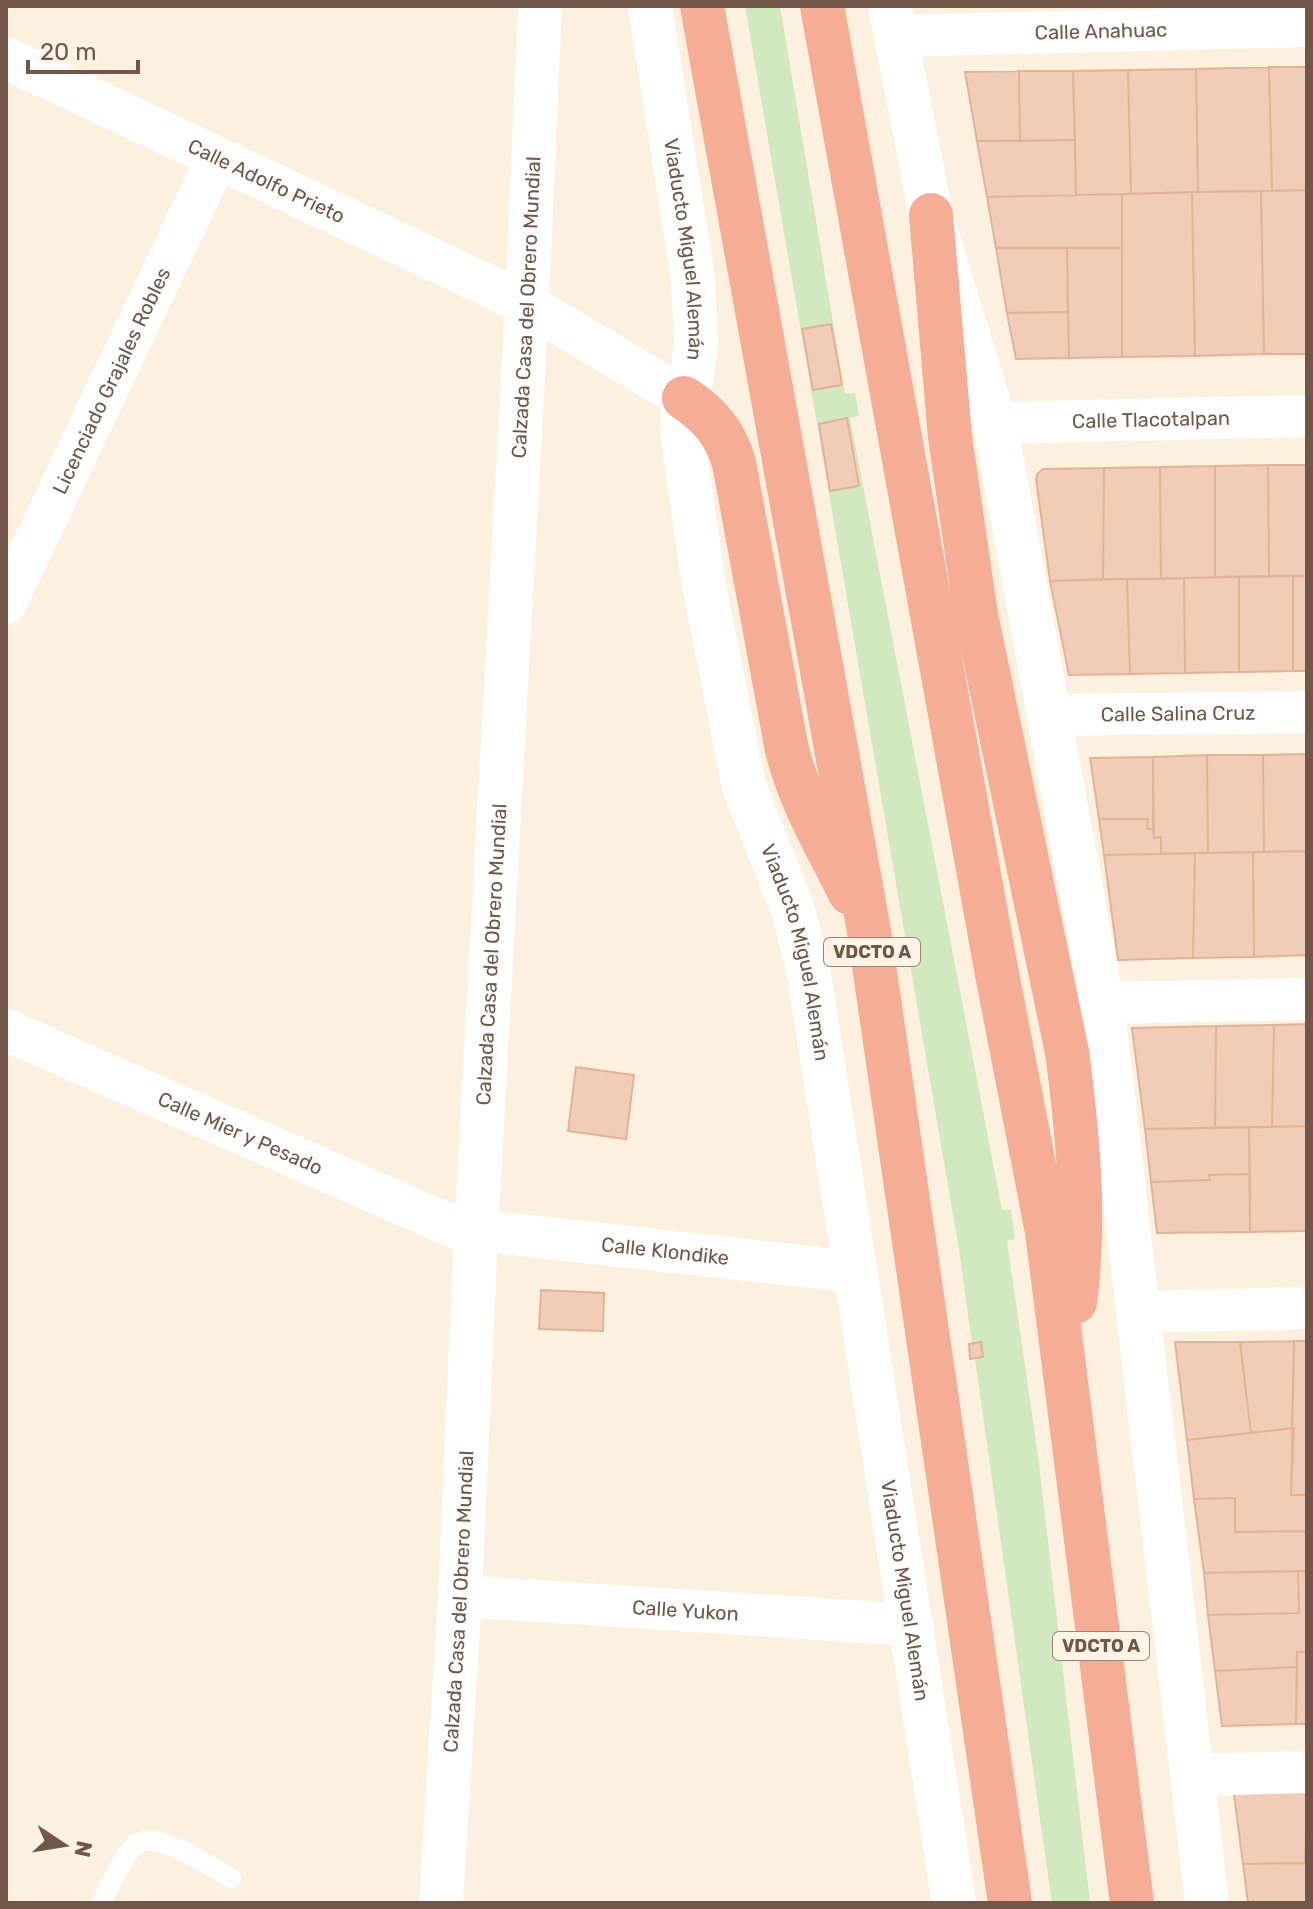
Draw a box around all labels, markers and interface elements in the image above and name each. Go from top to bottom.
street label: Calle Anahuac [1034,17,1168,45]
scale bar [28,24,138,74]
text: 20 m [40,38,97,66]
street label: Calle Adolfo Prieto [184,134,349,228]
street label: Viaducto Miguel Alemán [659,137,708,362]
street label: Calzada Casa del Obrero Mundial [507,156,545,459]
street label: Licenciado Grajales Robles [47,264,175,498]
street label: Calle Tlacotalpan [1072,406,1230,433]
street label: Calle Salina Cruz [1101,701,1255,726]
street label: Calzada Casa del Obrero Mundial [471,803,512,1106]
street label: Viaducto Miguel Alemán [756,841,834,1063]
road number: VDCTO A [824,938,920,966]
street label: Calle Mier y Pesado [154,1086,326,1180]
street label: Calle Klondike [600,1232,730,1270]
street label: Calzada Casa del Obrero Mundial [438,1450,478,1753]
street label: Viaducto Miguel Alemán [876,1478,934,1703]
street label: Calle Yukon [631,1595,740,1626]
road number: VDCTO A [1053,1632,1149,1660]
north arrow [24,1805,104,1885]
text: N [68,1839,98,1860]

